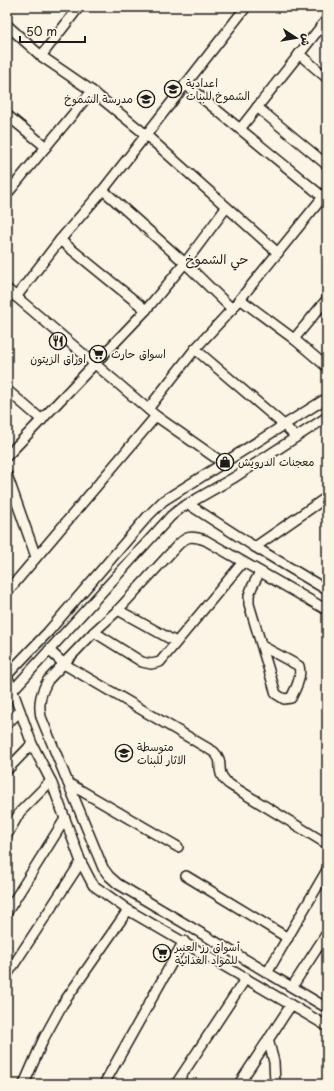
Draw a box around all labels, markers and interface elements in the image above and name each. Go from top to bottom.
scale bar [20,18,85,44]
north arrow [276,18,316,58]
text: 50 m [26,22,57,40]
text: ش [297,32,316,48]
place label: اعدادية الشموخ للبنات [186,74,250,104]
school or university icon: اعدادية الشموخ للبنات [163,79,183,99]
school or university icon: مدرسة الشموخ [136,89,156,109]
place label: مدرسة الشموخ [64,90,133,107]
district label: حي الشموخ [185,249,249,271]
restaurant icon: اوراق الزيتون [48,331,68,351]
supermarket icon: اسواق حارث [88,344,108,364]
place label: اسواق حارث [111,345,166,362]
place label: اوراق الزيتون [30,350,86,367]
shop icon: معجنات الدرويش [215,452,235,472]
place label: معجنات الدرويش [238,453,314,470]
place label: متوسطة الاثار للبنات [137,738,186,768]
school or university icon: متوسطة الاثار للبنات [114,743,134,763]
place label: أسواق رز العنبر للمواد الغذائية [174,938,240,968]
supermarket icon: أسواق رز العنبر للمواد الغذائية [152,943,172,963]

